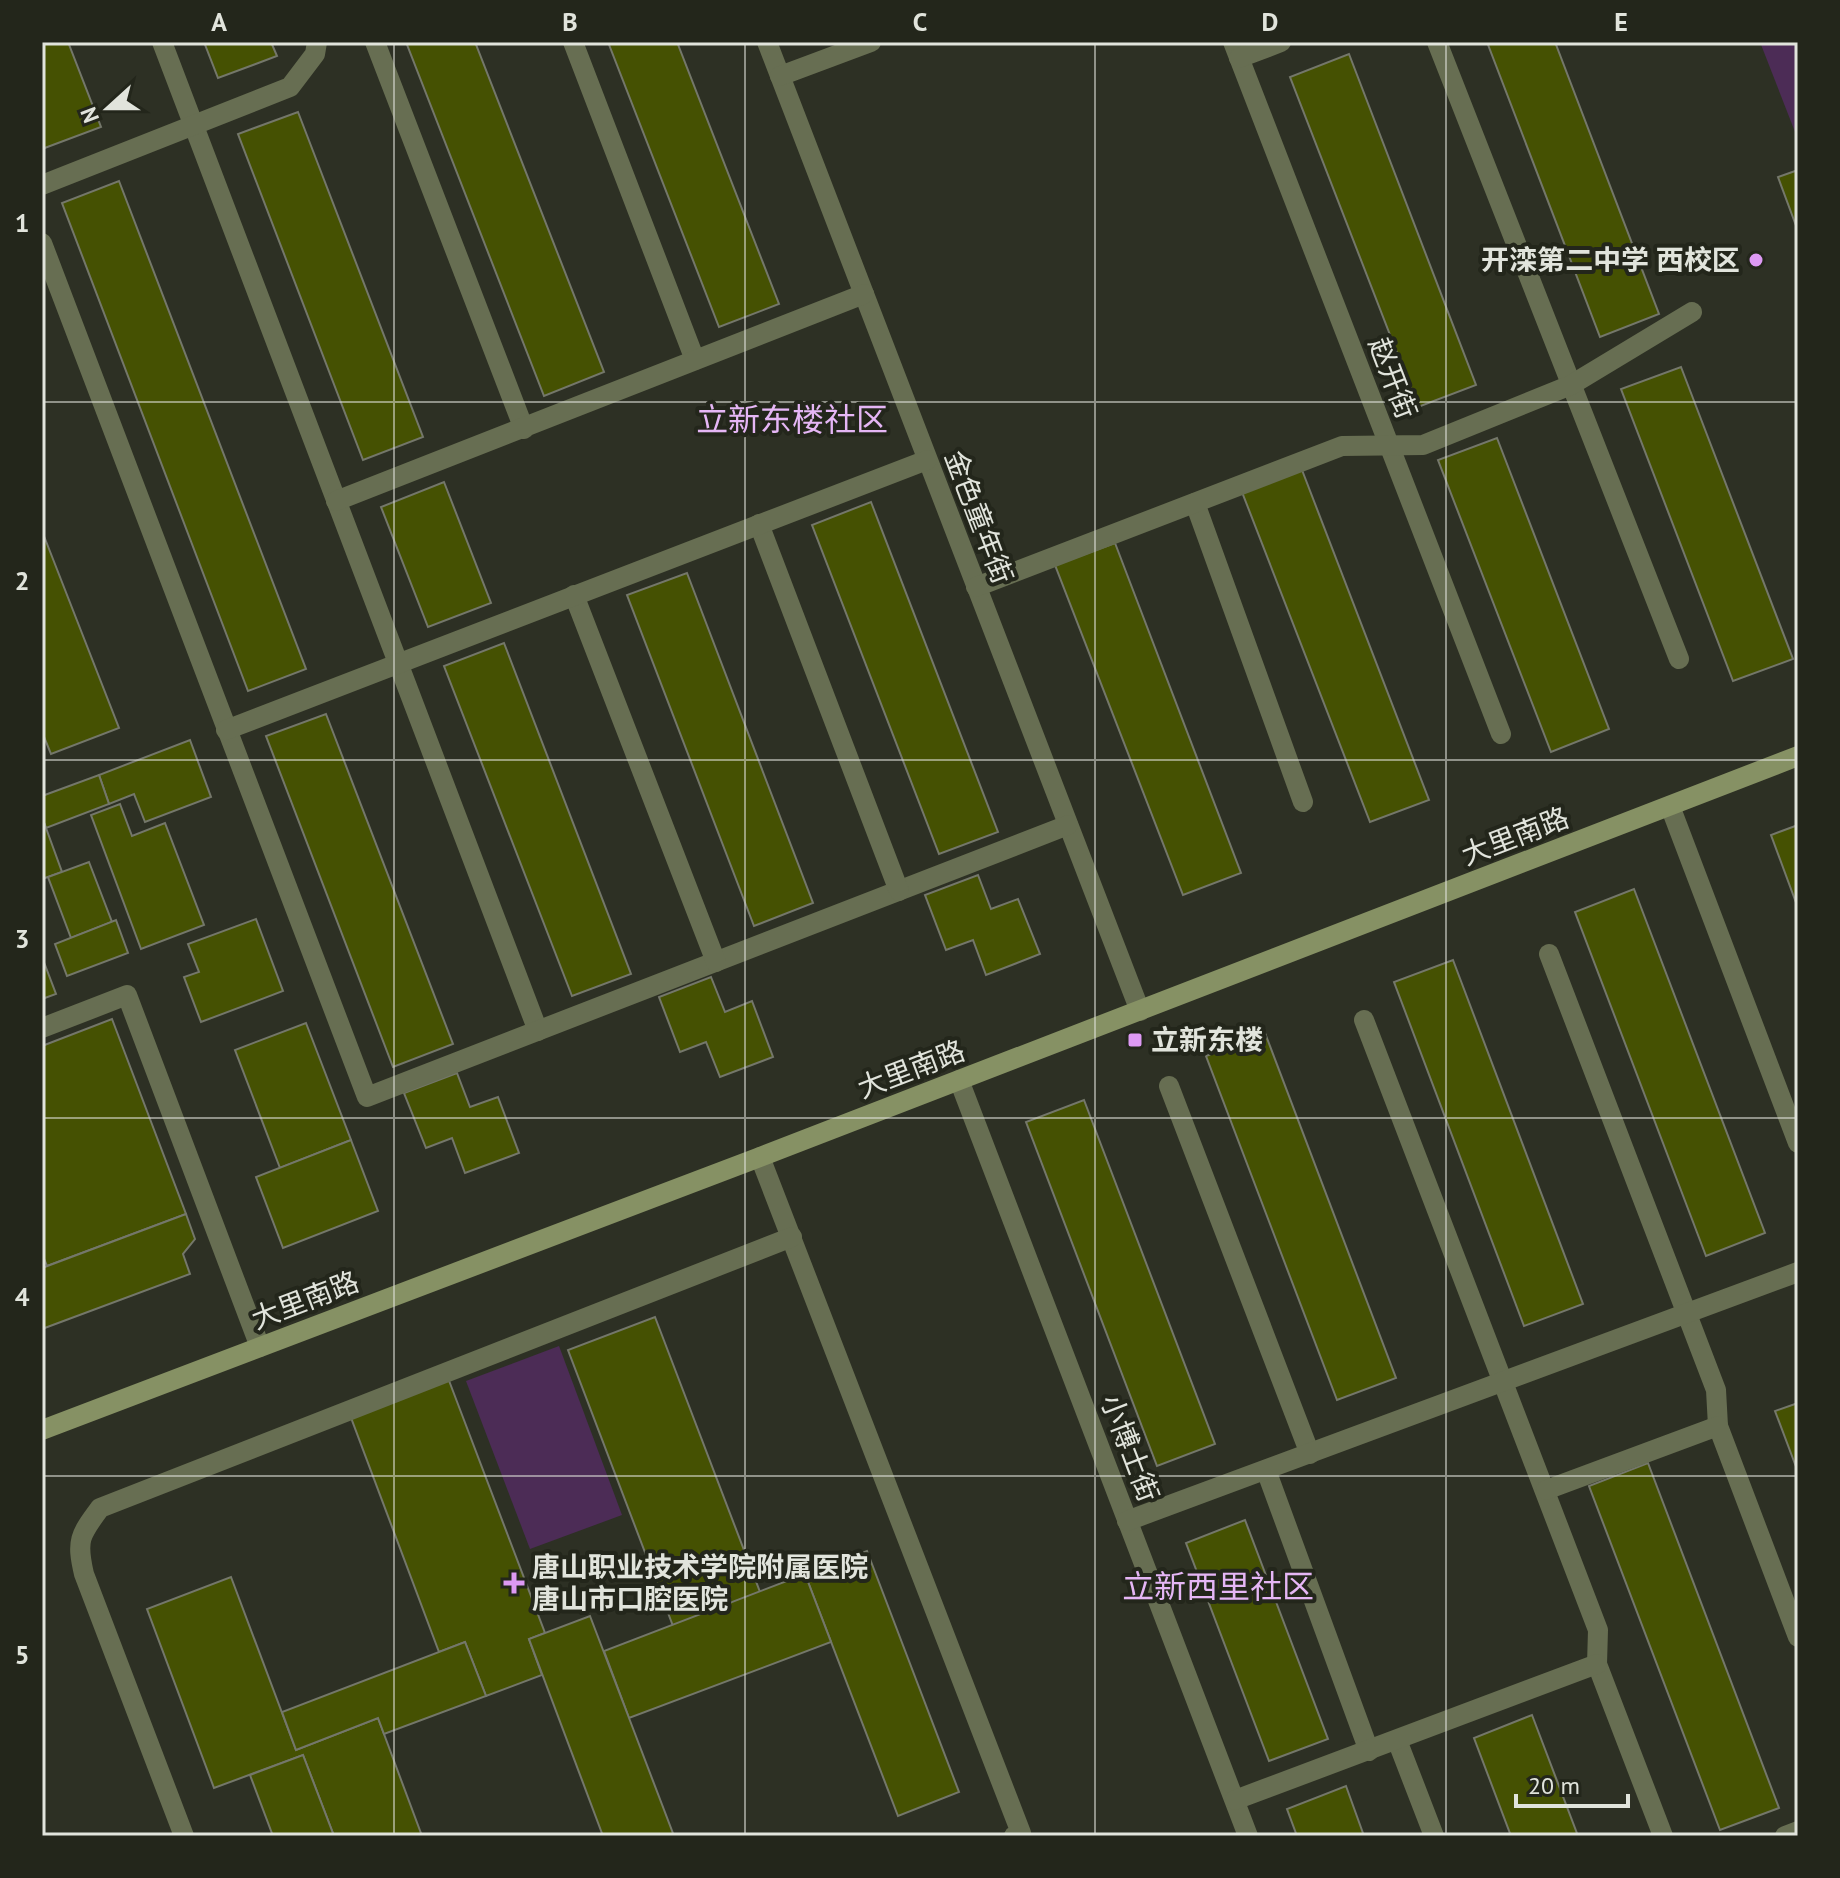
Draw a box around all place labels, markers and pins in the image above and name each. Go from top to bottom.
place label: 开滦第二中学 西校区 [1481,241,1740,278]
marker: 开滦第二中学 西校区 [1747,251,1765,269]
place label: 立新东楼 [1151,1021,1263,1058]
marker: 立新东楼 [1126,1031,1144,1049]
place label: 唐山职业技术学院附属医院 唐山市口腔医院 [532,1548,868,1617]
marker: 唐山职业技术学院附属医院 唐山市口腔医院 [503,1572,525,1594]

